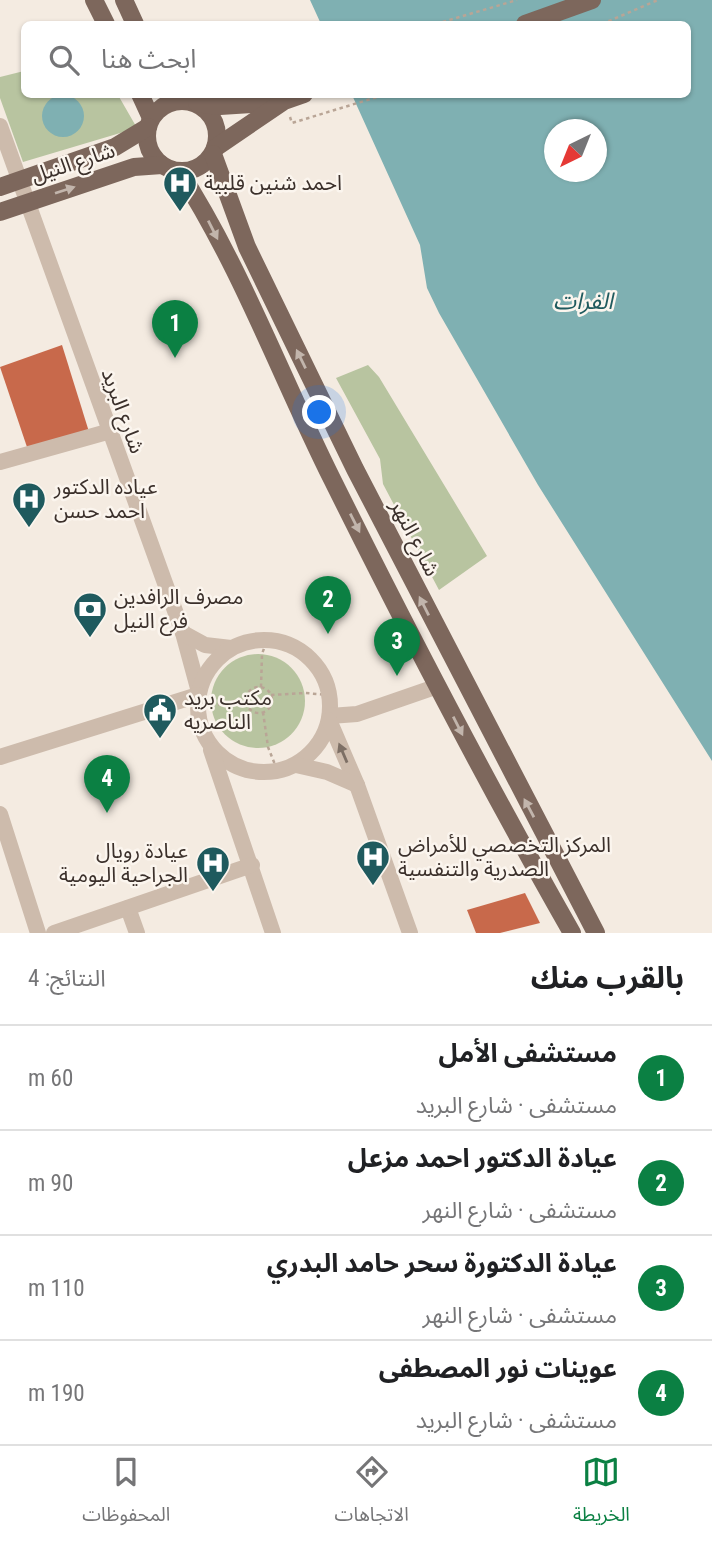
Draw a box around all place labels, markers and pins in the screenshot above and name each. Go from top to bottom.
hospital icon: احمد شنين قلبية [161,164,199,213]
place label: احمد شنين قلبية [204,171,342,195]
pin: 1 [152,300,198,358]
place label: عياده الدكتور احمد حسن [53,475,158,523]
hospital icon: عياده الدكتور احمد حسن [10,480,48,529]
pin: 2 [305,576,351,634]
place label: مصرف الرافدين فرع النيل [114,585,244,636]
bank icon: مصرف الرافدين فرع النيل [71,590,109,639]
pin: 3 [374,618,420,676]
place label: مكتب بريد الناصريه [184,686,272,734]
public building icon: مكتب بريد الناصريه [141,691,179,740]
pin: 4 [84,755,130,813]
place label: المركز التخصصي للأمراض الصدرية والتنفسية [398,833,611,881]
hospital icon: المركز التخصصي للأمراض الصدرية والتنفسية [354,838,392,887]
place label: عيادة رويال الجراحية اليومية [59,839,188,887]
hospital icon: عيادة رويال الجراحية اليومية [194,844,232,893]

